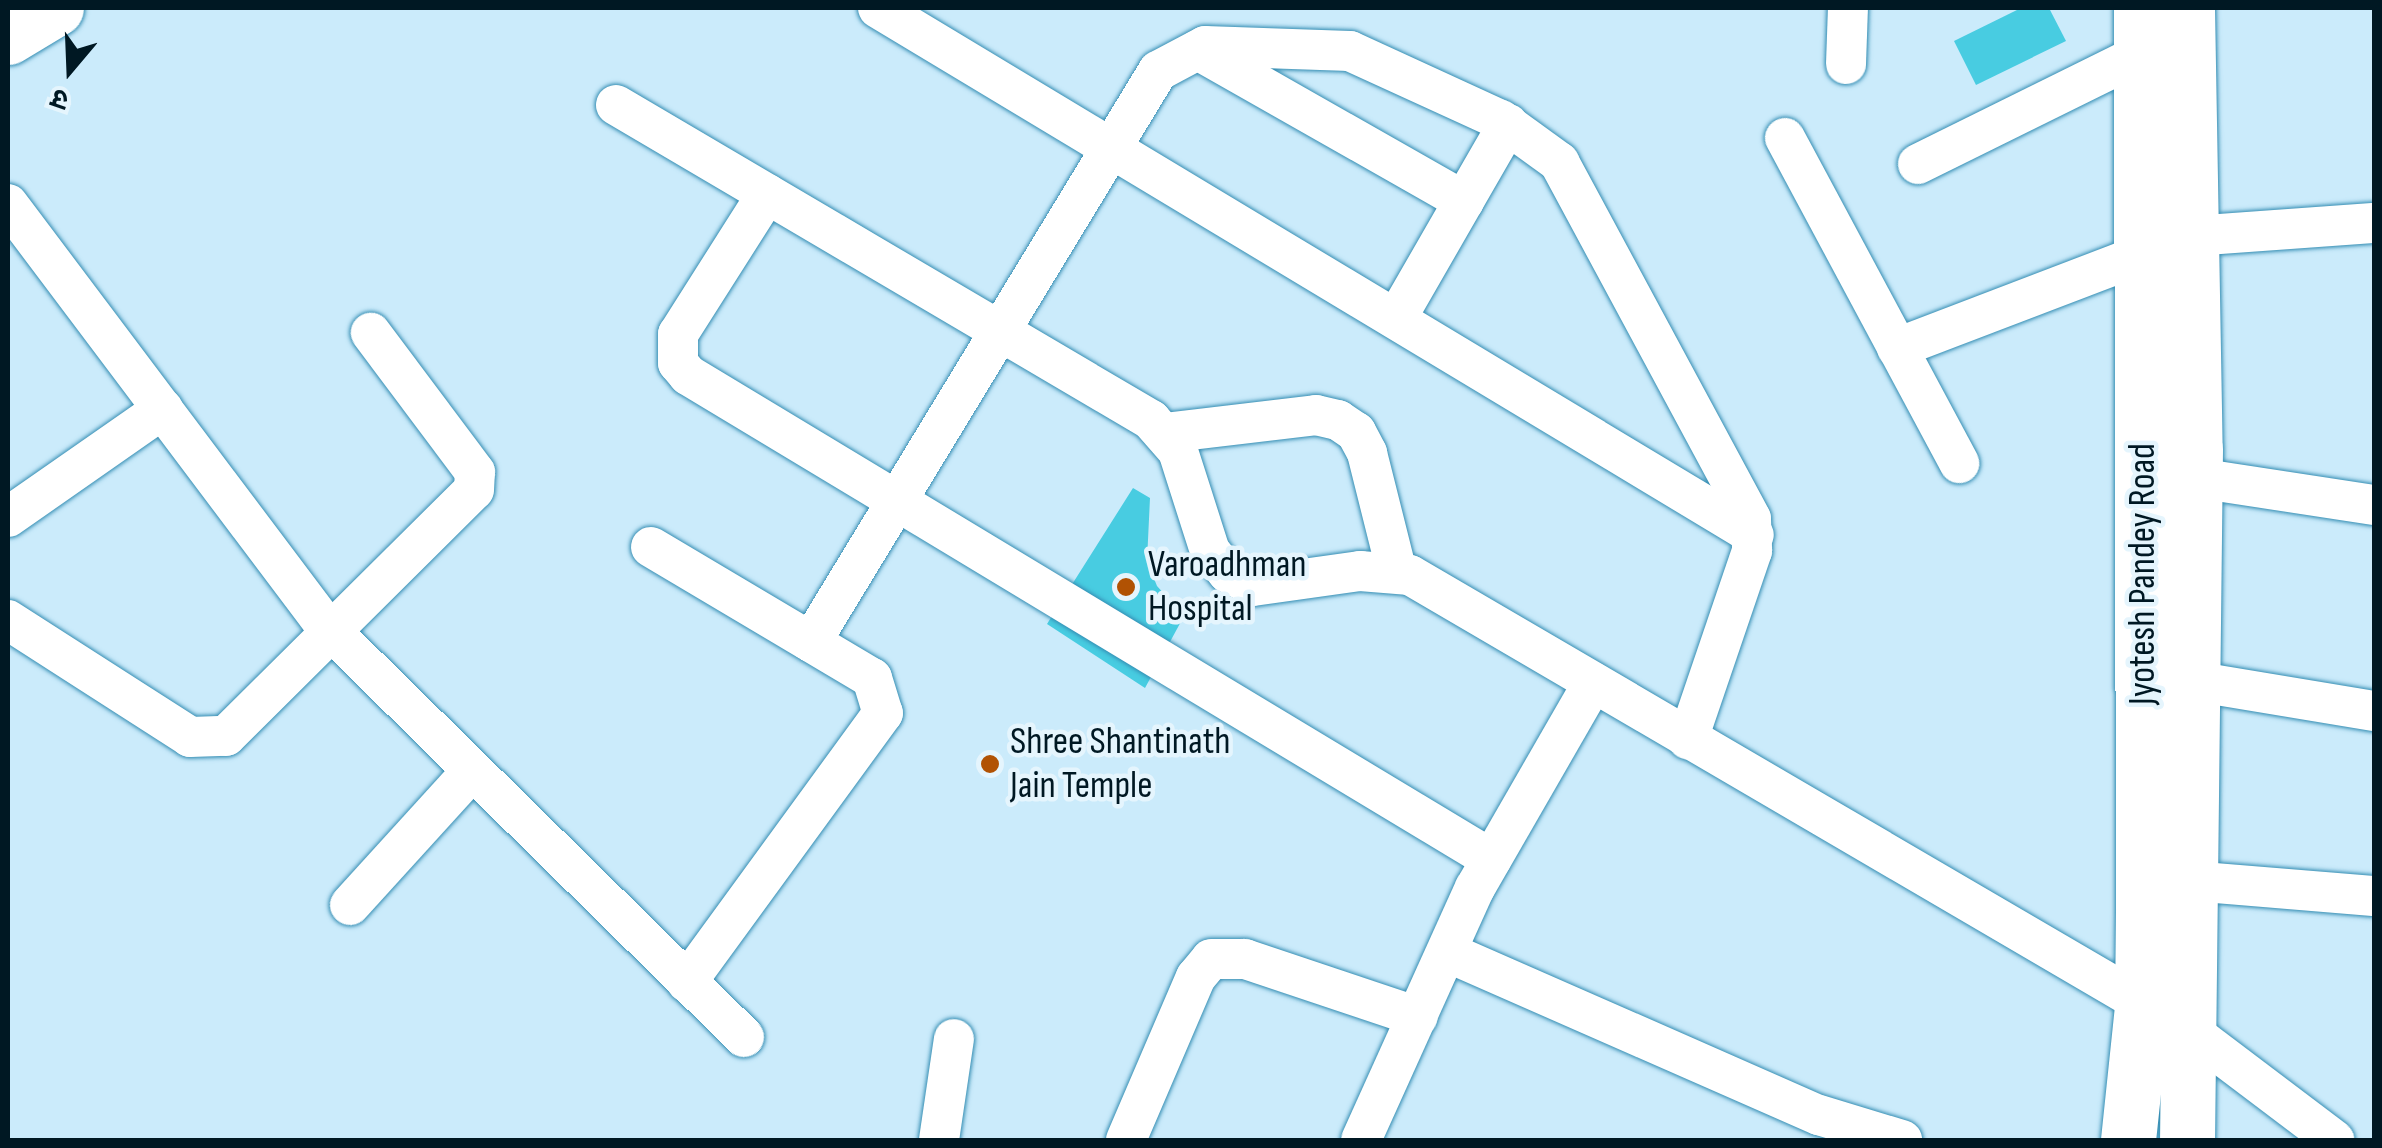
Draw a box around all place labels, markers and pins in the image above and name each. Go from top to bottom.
place label: Varoadhman Hospital [1148,542,1307,632]
marker: Varoadhman Hospital [1113,574,1139,600]
place label: Shree Shantinath Jain Temple [1010,719,1231,808]
marker: Shree Shantinath Jain Temple [979,753,1001,775]

